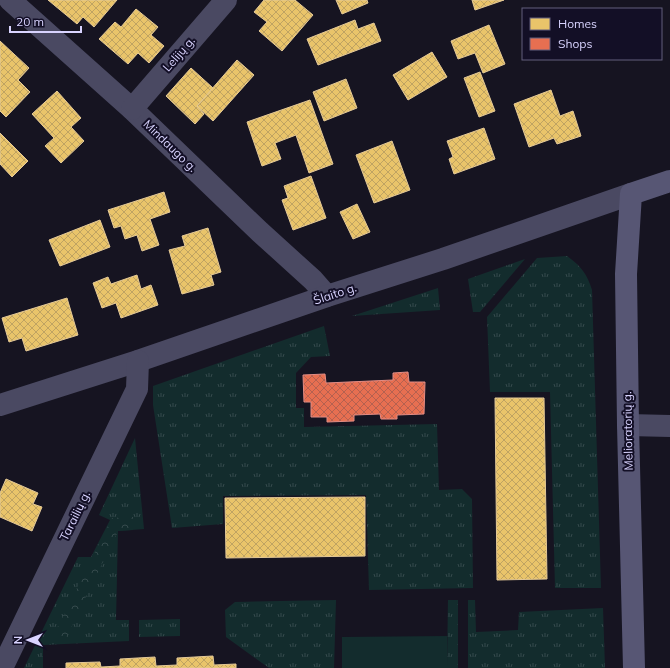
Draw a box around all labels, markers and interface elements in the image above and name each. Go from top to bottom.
scale bar [10,8,81,34]
legend [522,8,662,60]
text: 20 m [16,14,44,29]
text: Homes [558,16,597,31]
street label: Lelijų g. [159,33,198,74]
text: Shops [558,36,593,51]
street label: Mindaugo g. [140,116,200,175]
street label: Šlaito g. [311,280,358,308]
street label: Melioratorių g. [619,391,636,471]
street label: Tarailių g. [56,488,93,543]
north arrow [8,620,48,660]
text: N [11,636,25,644]

